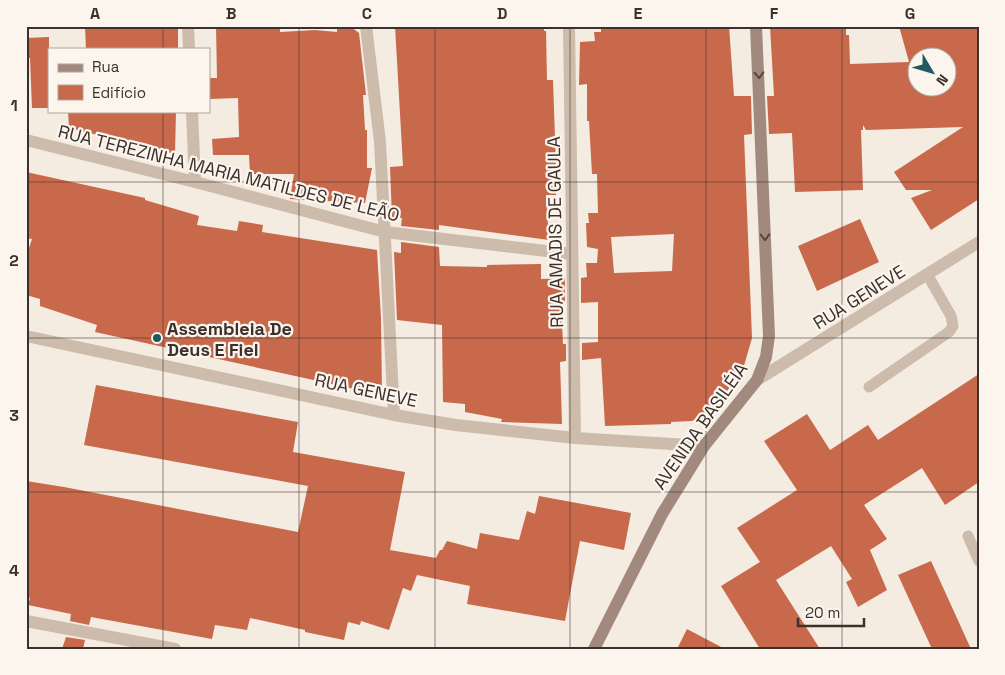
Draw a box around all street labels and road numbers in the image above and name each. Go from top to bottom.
street label: RUA TEREZINHA MARIA MATILDES DE LEÃO [56,119,402,227]
street label: RUA AMADIS DE GAULA [542,136,568,328]
street label: RUA GENEVE [809,260,909,334]
street label: AVENIDA BASILÉIA [648,358,752,494]
street label: RUA GENEVE [313,368,419,412]

